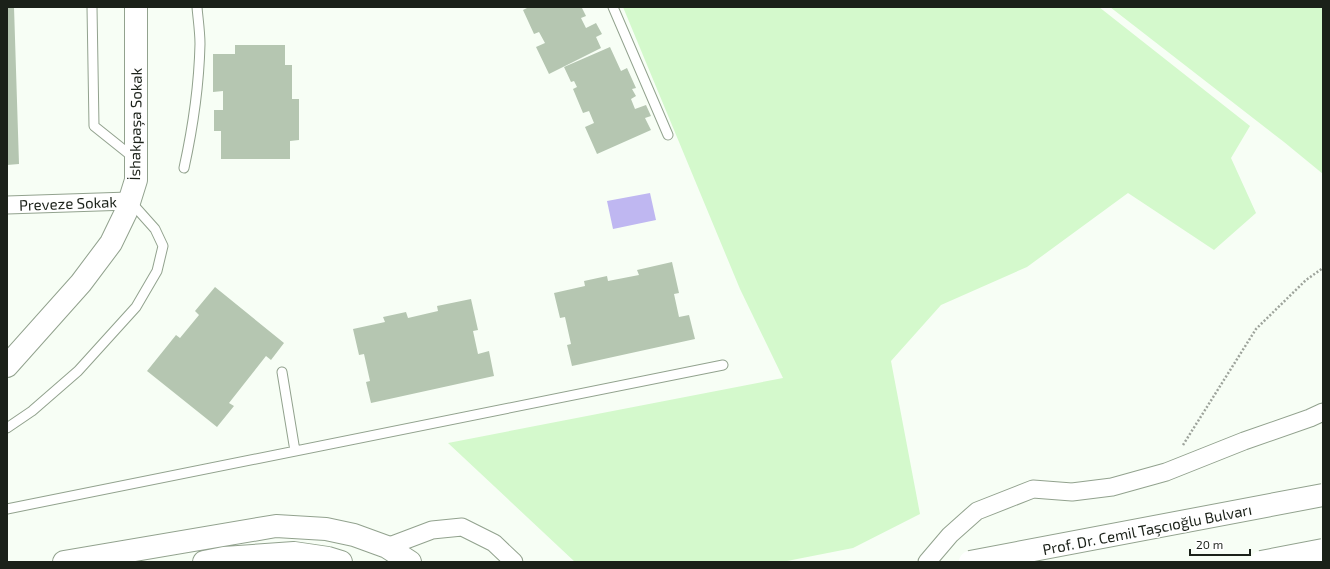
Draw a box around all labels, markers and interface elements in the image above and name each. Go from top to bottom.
street label: İshakpaşa Sokak [125,67,146,181]
street label: Preveze Sokak [19,192,118,214]
street label: Prof. Dr. Cemil Taşcıoğlu Bulvarı [1041,500,1253,559]
scale bar [1190,531,1250,557]
text: 20 m [1196,537,1223,551]

